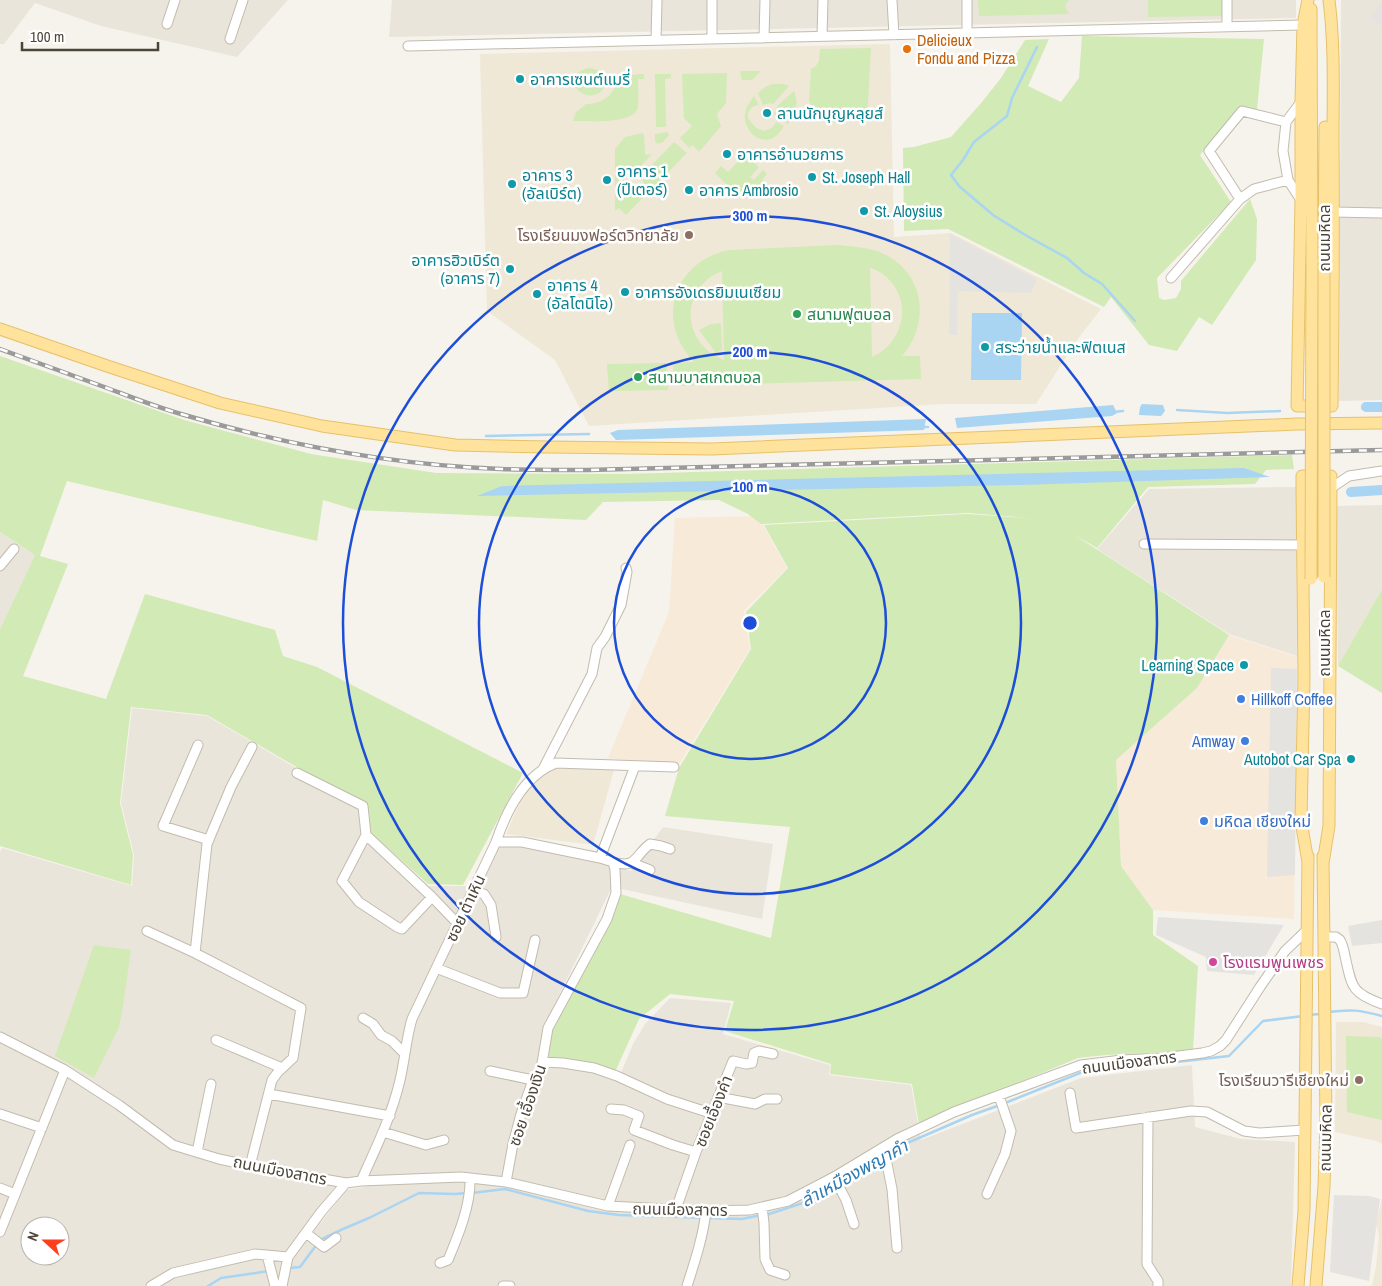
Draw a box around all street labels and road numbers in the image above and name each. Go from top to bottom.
street label: ถนนมหิดล [1313,204,1335,272]
street label: ถนนมหิดล [1313,609,1335,677]
street label: ซอย ต๋าเหิน [440,871,490,945]
street label: ถนนเมืองสาตร [1080,1045,1178,1079]
street label: ซอย เอื้องเงิน [503,1061,551,1149]
street label: ซอยเอื้องคำ [689,1072,737,1150]
street label: ถนนมหิดล [1313,1104,1337,1172]
street label: ถนนเมืองสาตร [231,1150,329,1190]
street label: ถนนเมืองสาตร [632,1197,728,1221]

